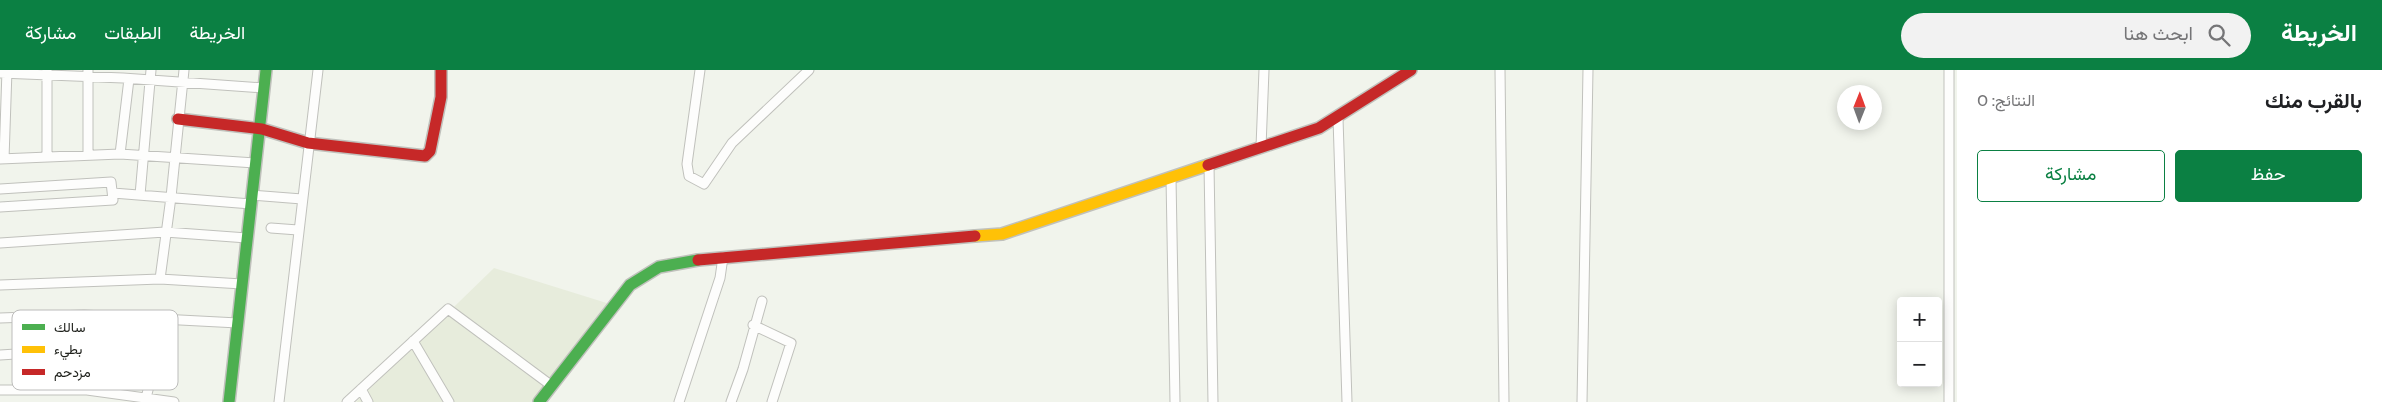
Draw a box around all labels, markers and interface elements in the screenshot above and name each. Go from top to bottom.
search box [1901,13,2251,58]
text: الخريطة [2281,18,2357,47]
icon: search [2205,21,2233,49]
text: مشاركة [25,22,76,44]
text: الطبقات [104,22,161,44]
text: الخريطة [189,22,245,44]
text: ابحث هنا [2124,22,2193,45]
north arrow [1837,85,1882,130]
text: بالقرب منك [2265,88,2362,113]
text: النتائج: 0 [1977,91,2035,110]
button: مشاركة [1977,150,2165,202]
button: حفظ [2175,150,2362,202]
map controls [1897,297,1942,387]
button: + [1897,297,1942,342]
legend [12,310,178,390]
text: سالك [54,318,85,336]
text: بطيء [54,340,82,361]
button: − [1897,342,1942,387]
text: مزدحم [54,363,91,381]

